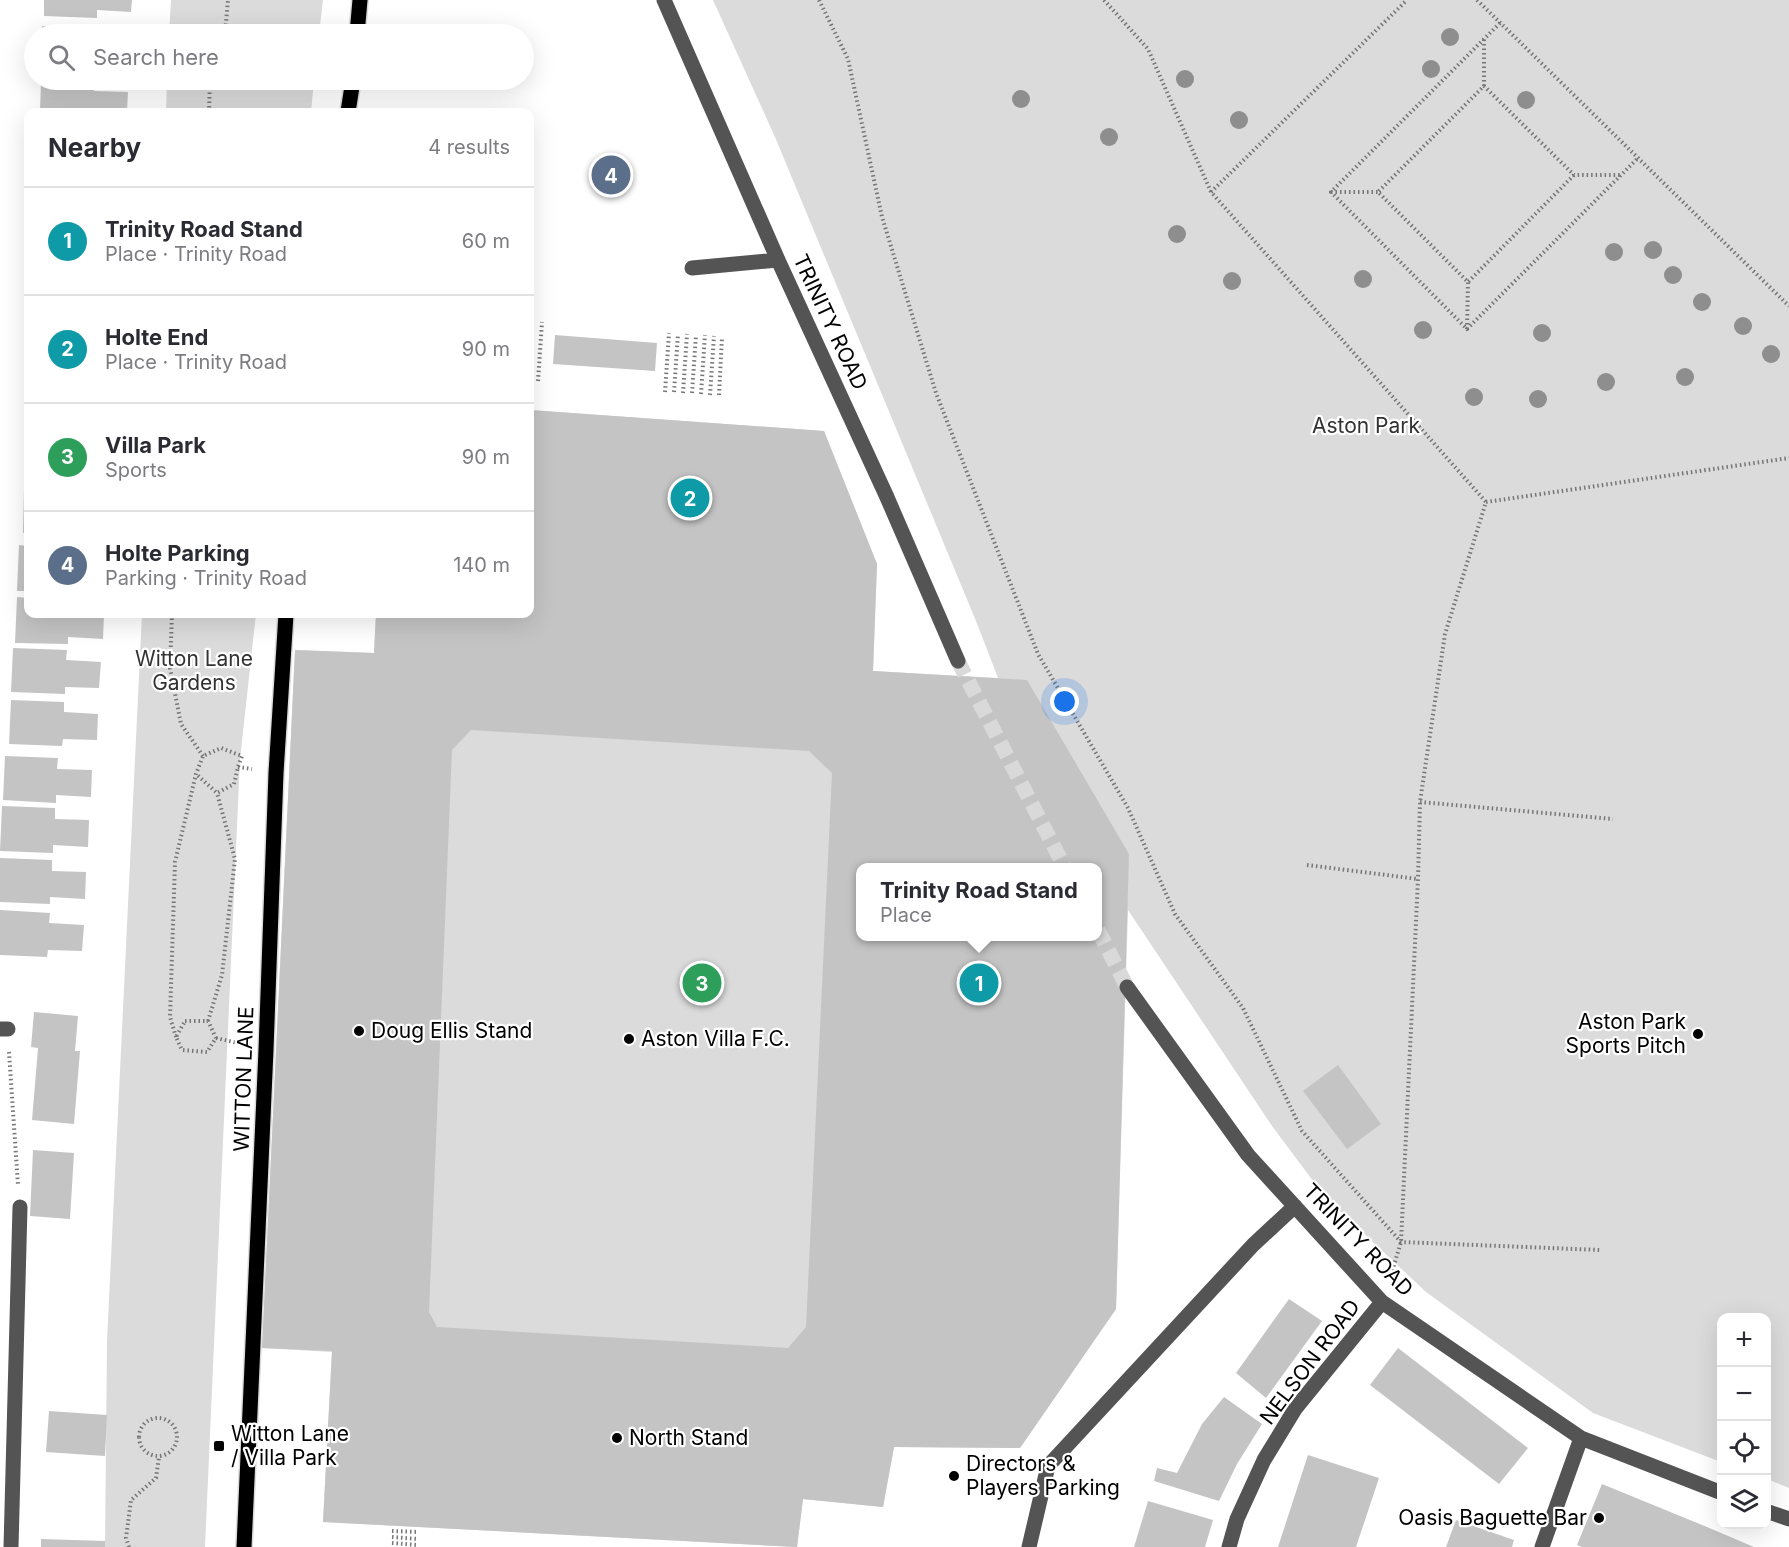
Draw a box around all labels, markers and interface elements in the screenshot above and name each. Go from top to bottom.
search box [24,24,534,90]
icon: search [45,41,78,74]
text: Search here [93,44,219,70]
text: Nearby [48,132,141,163]
text: 4 results [428,135,510,159]
pin: 4 [592,152,630,198]
text: Trinity Road Stand [105,216,303,242]
text: 1 [63,229,72,253]
text: 60 m [462,229,510,253]
text: Place · Trinity Road [105,242,287,266]
street label: TRINITY ROAD [788,250,873,394]
text: Holte End [105,324,208,350]
text: 2 [61,337,74,361]
text: 90 m [462,337,510,361]
text: Place · Trinity Road [105,350,287,374]
park label: Aston Park [1312,413,1421,438]
text: Villa Park [105,432,206,458]
text: 3 [61,445,74,469]
text: 90 m [462,445,510,469]
text: Sports [105,458,167,482]
pin: 2 [670,476,710,520]
text: Holte Parking [105,540,250,566]
text: 4 [61,553,74,577]
text: 140 m [453,553,510,577]
text: Parking · Trinity Road [105,566,307,590]
park label: Witton Lane Gardens [135,646,253,695]
your location [1050,687,1079,716]
popup [856,863,1102,941]
text: Trinity Road Stand [880,877,1078,903]
text: Place [880,903,932,927]
pin: 3 [682,960,722,1006]
pin: 1 [960,960,998,1006]
street label: WITTON LANE [228,1006,259,1152]
place label: Aston Park Sports Pitch [1566,1009,1686,1058]
place label: Doug Ellis Stand [371,1018,532,1043]
marker: Doug Ellis Stand [352,1024,366,1038]
place label: Aston Villa F.C. [641,1026,790,1051]
marker: Aston Park Sports Pitch [1691,1027,1705,1041]
marker: Aston Villa F.C. [622,1032,636,1046]
street label: TRINITY ROAD [1298,1178,1418,1301]
street label: NELSON ROAD [1254,1294,1365,1429]
map controls [1717,1313,1771,1529]
button: + [1717,1313,1771,1367]
button: − [1717,1367,1771,1421]
place label: Witton Lane / Villa Park [231,1421,349,1470]
button: locate [1717,1421,1771,1475]
place label: North Stand [629,1425,748,1450]
marker: North Stand [610,1431,624,1445]
marker: Witton Lane / Villa Park [212,1439,226,1453]
place label: Directors & Players Parking [966,1451,1120,1500]
marker: Directors & Players Parking [947,1469,961,1483]
button: layers [1717,1475,1771,1529]
place label: Oasis Baguette Bar [1398,1505,1587,1530]
marker: Oasis Baguette Bar [1592,1511,1606,1525]

